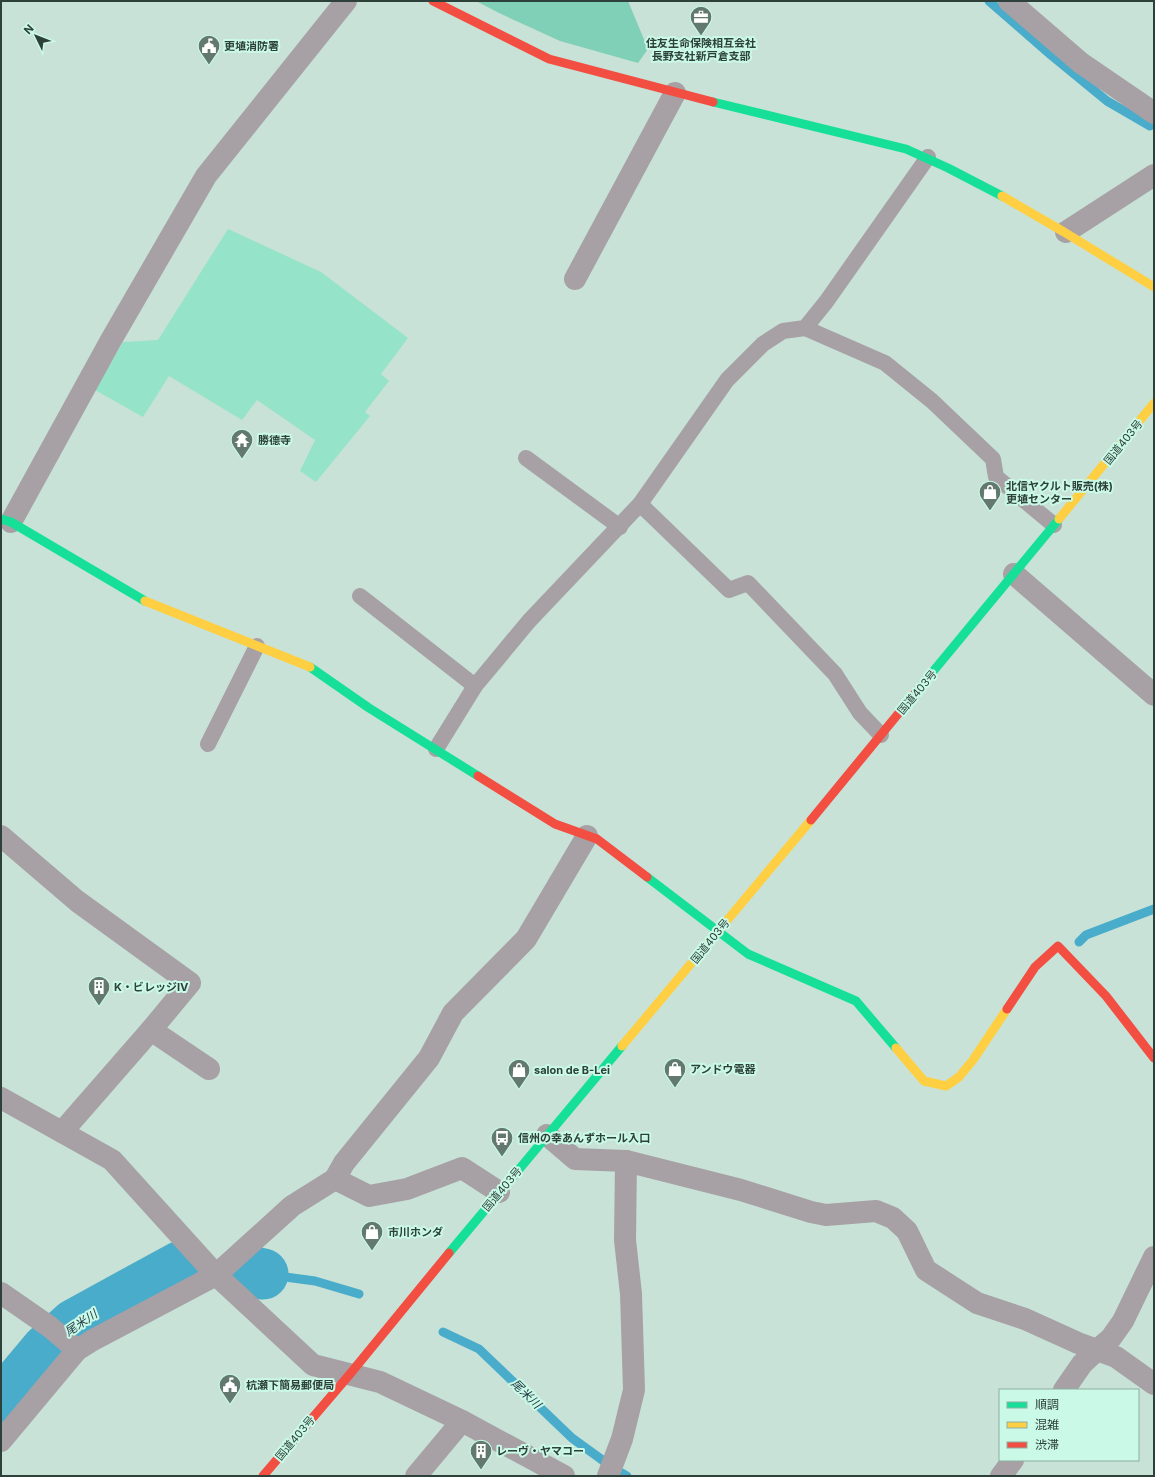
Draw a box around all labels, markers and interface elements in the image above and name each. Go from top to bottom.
office icon: 住友生命保険相互会社 長野支社新戸倉支部 [688,4,714,37]
north arrow [16,16,56,56]
text: N [21,21,37,37]
public building icon: 更埴消防署 [196,33,222,66]
place label: 住友生命保険相互会社 長野支社新戸倉支部 [646,36,756,63]
place label: 更埴消防署 [224,39,279,53]
street label: 国道403号 [1101,417,1145,467]
temple icon: 勝德寺 [229,427,255,460]
place label: 勝德寺 [258,433,291,447]
shop icon: 北信ヤクルト販売(株) 更埴センター [977,479,1003,512]
place label: 北信ヤクルト販売(株) 更埴センター [1006,479,1113,506]
street label: 国道403号 [894,667,940,717]
street label: 国道403号 [688,916,732,966]
building icon: K・ビレッジⅣ [86,974,112,1007]
place label: K・ビレッジⅣ [114,980,189,994]
shop icon: アンドウ電器 [662,1056,688,1089]
shop icon: salon de B-Lei [506,1057,532,1090]
place label: アンドウ電器 [690,1062,757,1076]
place label: salon de B-Lei [534,1063,610,1077]
bus stop icon: 信州の幸あんずホール入口 [489,1125,515,1158]
place label: 信州の幸あんずホール入口 [518,1131,650,1145]
street label: 国道403号 [479,1164,525,1214]
shop icon: 市川ホンダ [359,1219,385,1252]
place label: 市川ホンダ [388,1225,443,1239]
water label: 尾米川 [62,1305,101,1339]
public building icon: 杭瀬下簡易郵便局 [217,1372,243,1405]
water label: 尾米川 [508,1376,546,1413]
place label: 杭瀬下簡易郵便局 [246,1378,334,1392]
legend [999,1389,1139,1461]
text: 順調 [1035,1397,1059,1412]
street label: 国道403号 [272,1413,318,1463]
text: 混雑 [1035,1417,1059,1432]
text: 渋滞 [1035,1437,1059,1452]
building icon: レーヴ・ヤマコー [468,1438,494,1471]
place label: レーヴ・ヤマコー [496,1444,584,1458]

